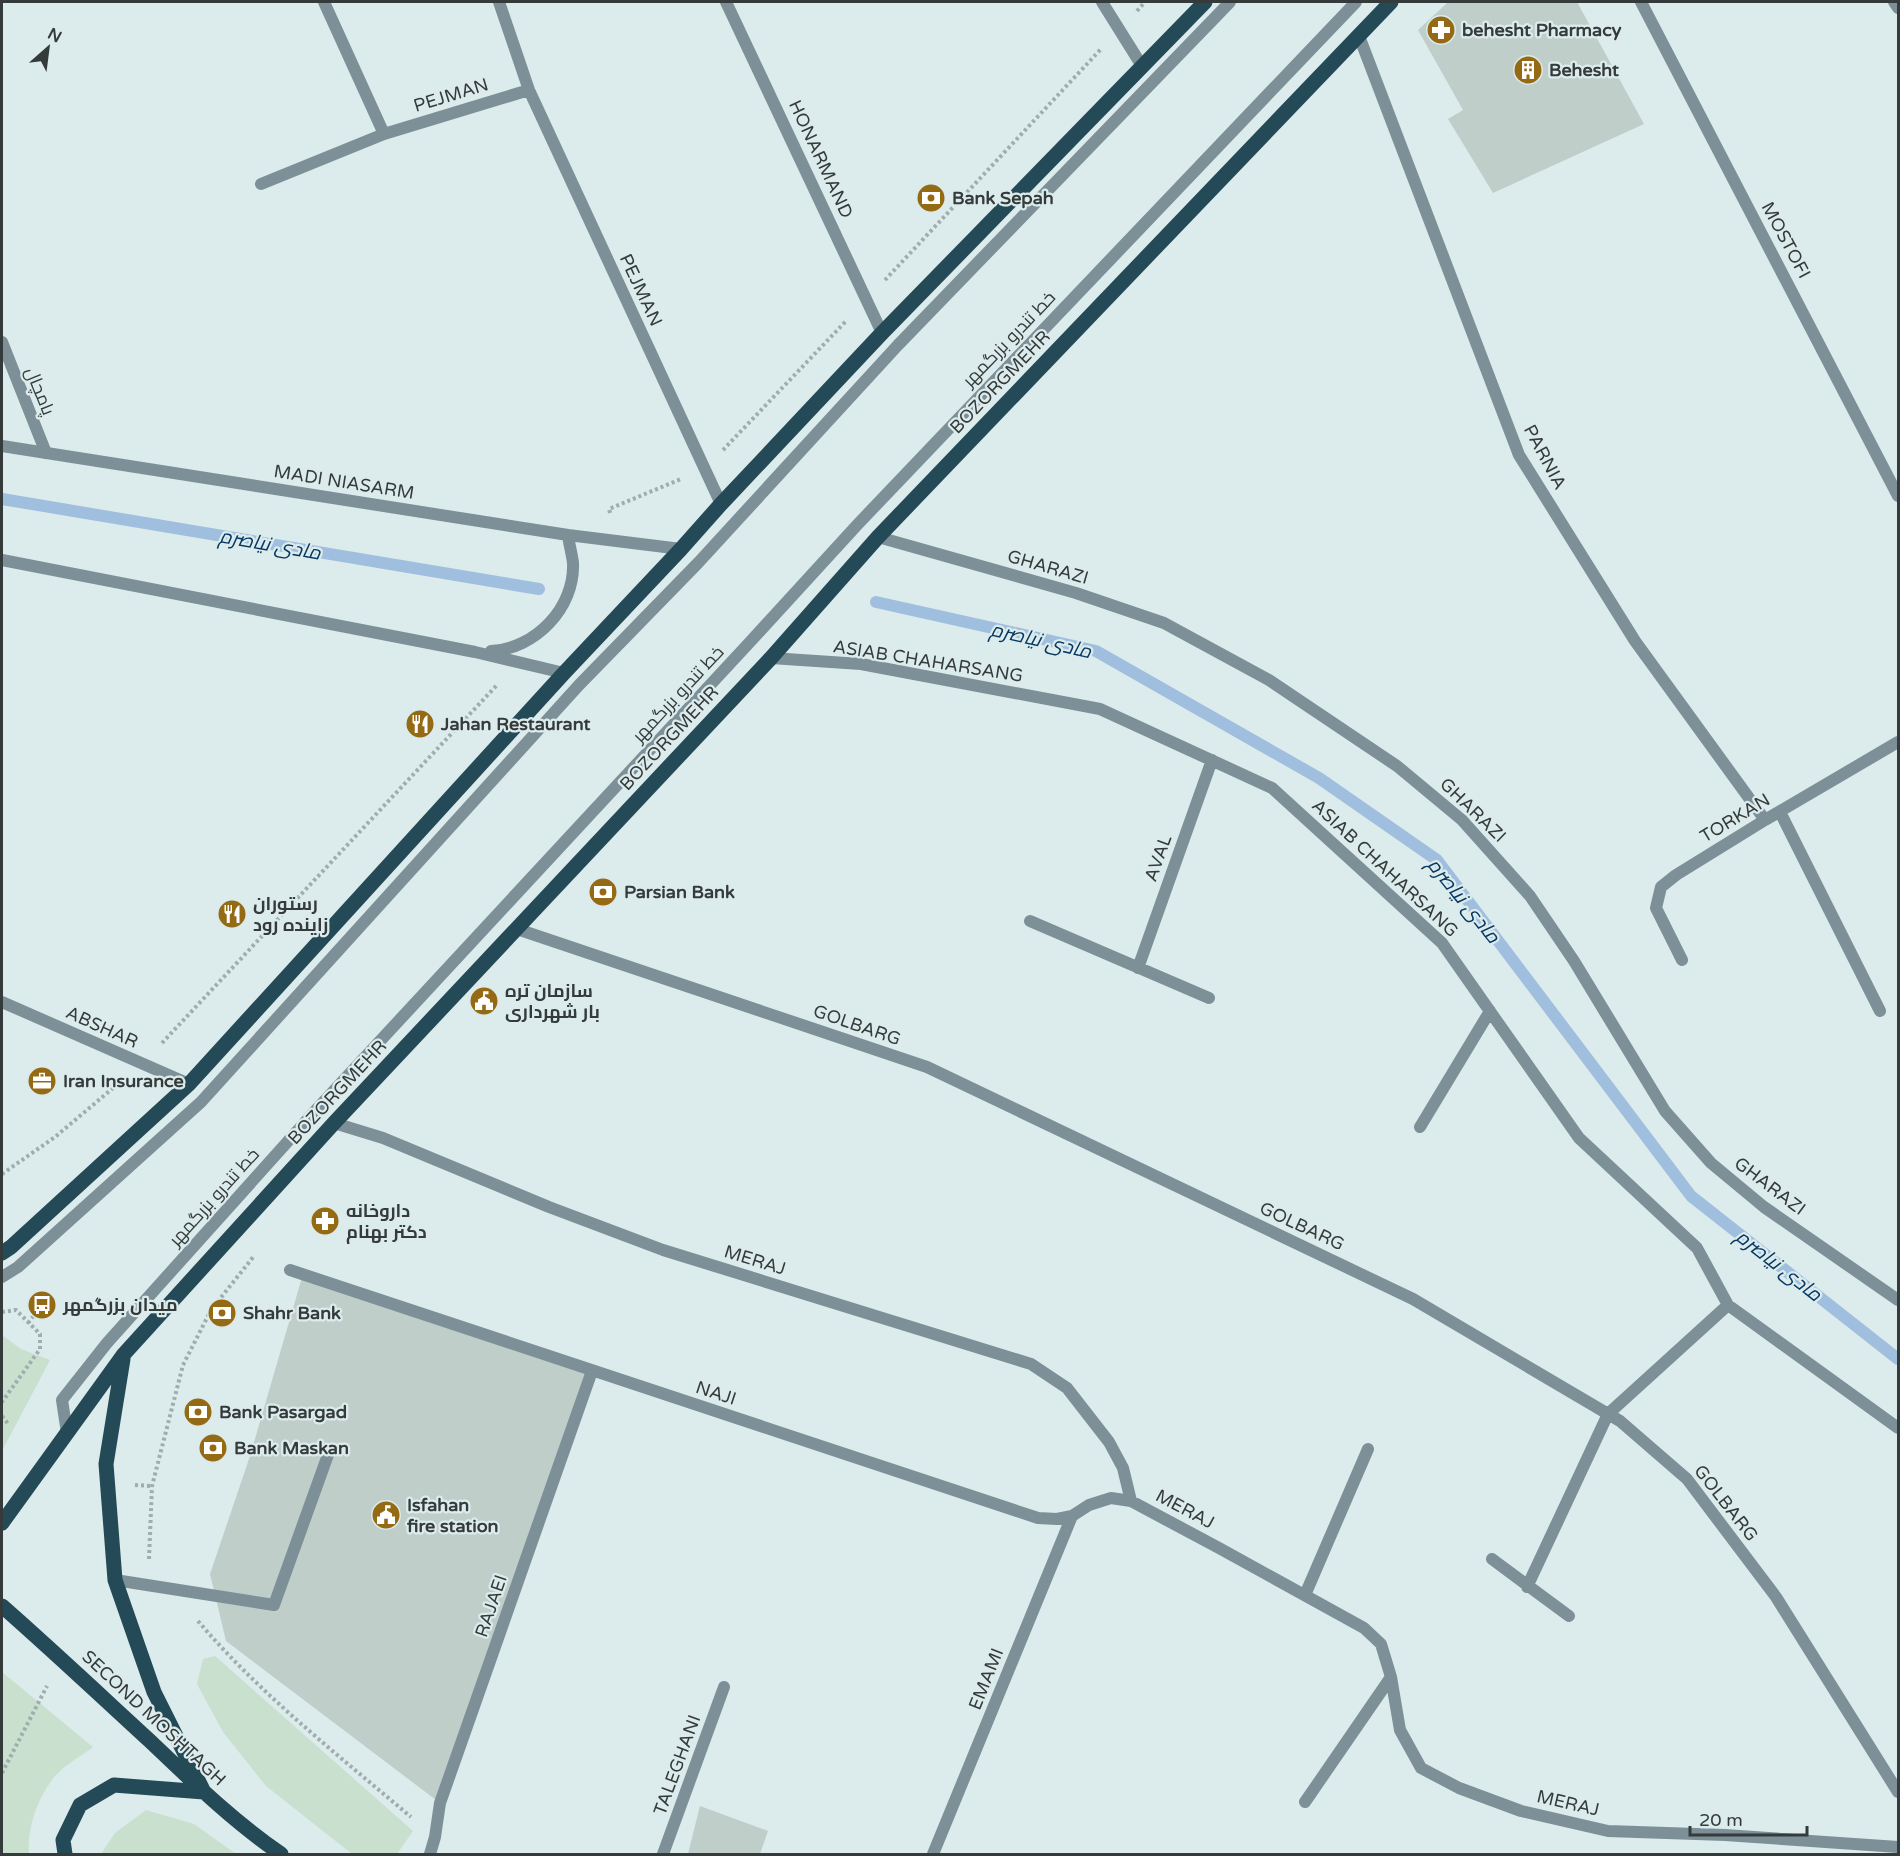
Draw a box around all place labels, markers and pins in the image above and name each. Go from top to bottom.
pharmacy icon: behesht Pharmacy [1425,14,1457,46]
place label: behesht Pharmacy [1462,19,1622,41]
building icon: Behesht [1512,54,1544,86]
place label: Behesht [1549,59,1619,81]
bank icon: Bank Sepah [915,182,947,214]
place label: Bank Sepah [952,187,1054,209]
restaurant icon: Jahan Restaurant [404,708,436,740]
place label: Jahan Restaurant [440,713,590,735]
bank icon: Parsian Bank [587,876,619,908]
place label: Parsian Bank [624,881,735,903]
place label: رستوران زاینده رود [253,893,328,936]
restaurant icon: رستوران زاینده رود [216,898,248,930]
place label: سازمان تره بار شهرداری [505,980,600,1023]
public building icon: سازمان تره بار شهرداری [468,985,500,1017]
office icon: Iran Insurance [26,1065,58,1097]
place label: Iran Insurance [63,1070,184,1092]
place label: داروخانه دکتر بهنام [346,1200,427,1244]
pharmacy icon: داروخانه دکتر بهنام [309,1205,341,1237]
bus stop icon: میدان بزرگمهر [26,1289,58,1321]
place label: میدان بزرگمهر [62,1294,178,1316]
bank icon: Shahr Bank [206,1297,238,1329]
place label: Shahr Bank [243,1302,341,1324]
bank icon: Bank Pasargad [182,1396,214,1428]
place label: Bank Pasargad [219,1401,347,1423]
bank icon: Bank Maskan [197,1432,229,1464]
place label: Bank Maskan [234,1437,349,1459]
place label: Isfahan fire station [407,1494,499,1537]
public building icon: Isfahan fire station [370,1499,402,1531]

